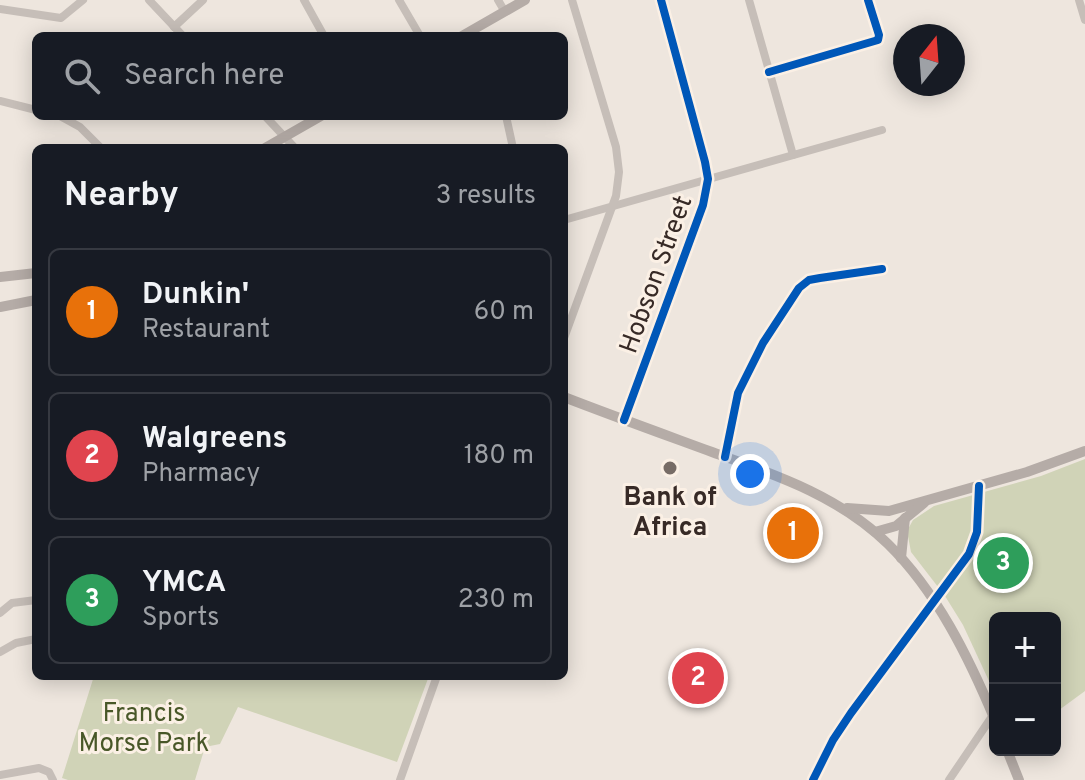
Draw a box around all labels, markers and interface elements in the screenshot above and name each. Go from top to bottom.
north arrow [893,24,965,96]
search box [32,32,568,120]
icon: search [60,54,104,98]
text: Search here [124,58,284,95]
text: Nearby [64,175,179,218]
text: 3 results [436,180,536,213]
street label: Hobson Street [613,191,701,358]
text: Dunkin' [142,277,249,314]
text: 1 [87,296,97,329]
text: 60 m [474,296,534,329]
text: Restaurant [142,314,270,347]
text: Walgreens [142,421,287,458]
text: 2 [84,440,100,473]
text: 180 m [464,440,534,473]
your location [730,454,770,494]
text: Pharmacy [142,458,260,491]
marker: Bank of Africa [661,459,679,477]
place label: Bank of Africa [623,482,717,545]
pin: 1 [767,503,819,563]
pin: 3 [977,533,1029,593]
text: YMCA [142,565,226,602]
text: 3 [84,584,100,617]
text: 230 m [458,584,534,617]
text: Sports [142,602,219,635]
map controls [989,612,1061,756]
button: + [989,612,1061,684]
pin: 2 [672,648,724,708]
button: − [989,684,1061,756]
park label: Francis Morse Park [79,698,209,761]

